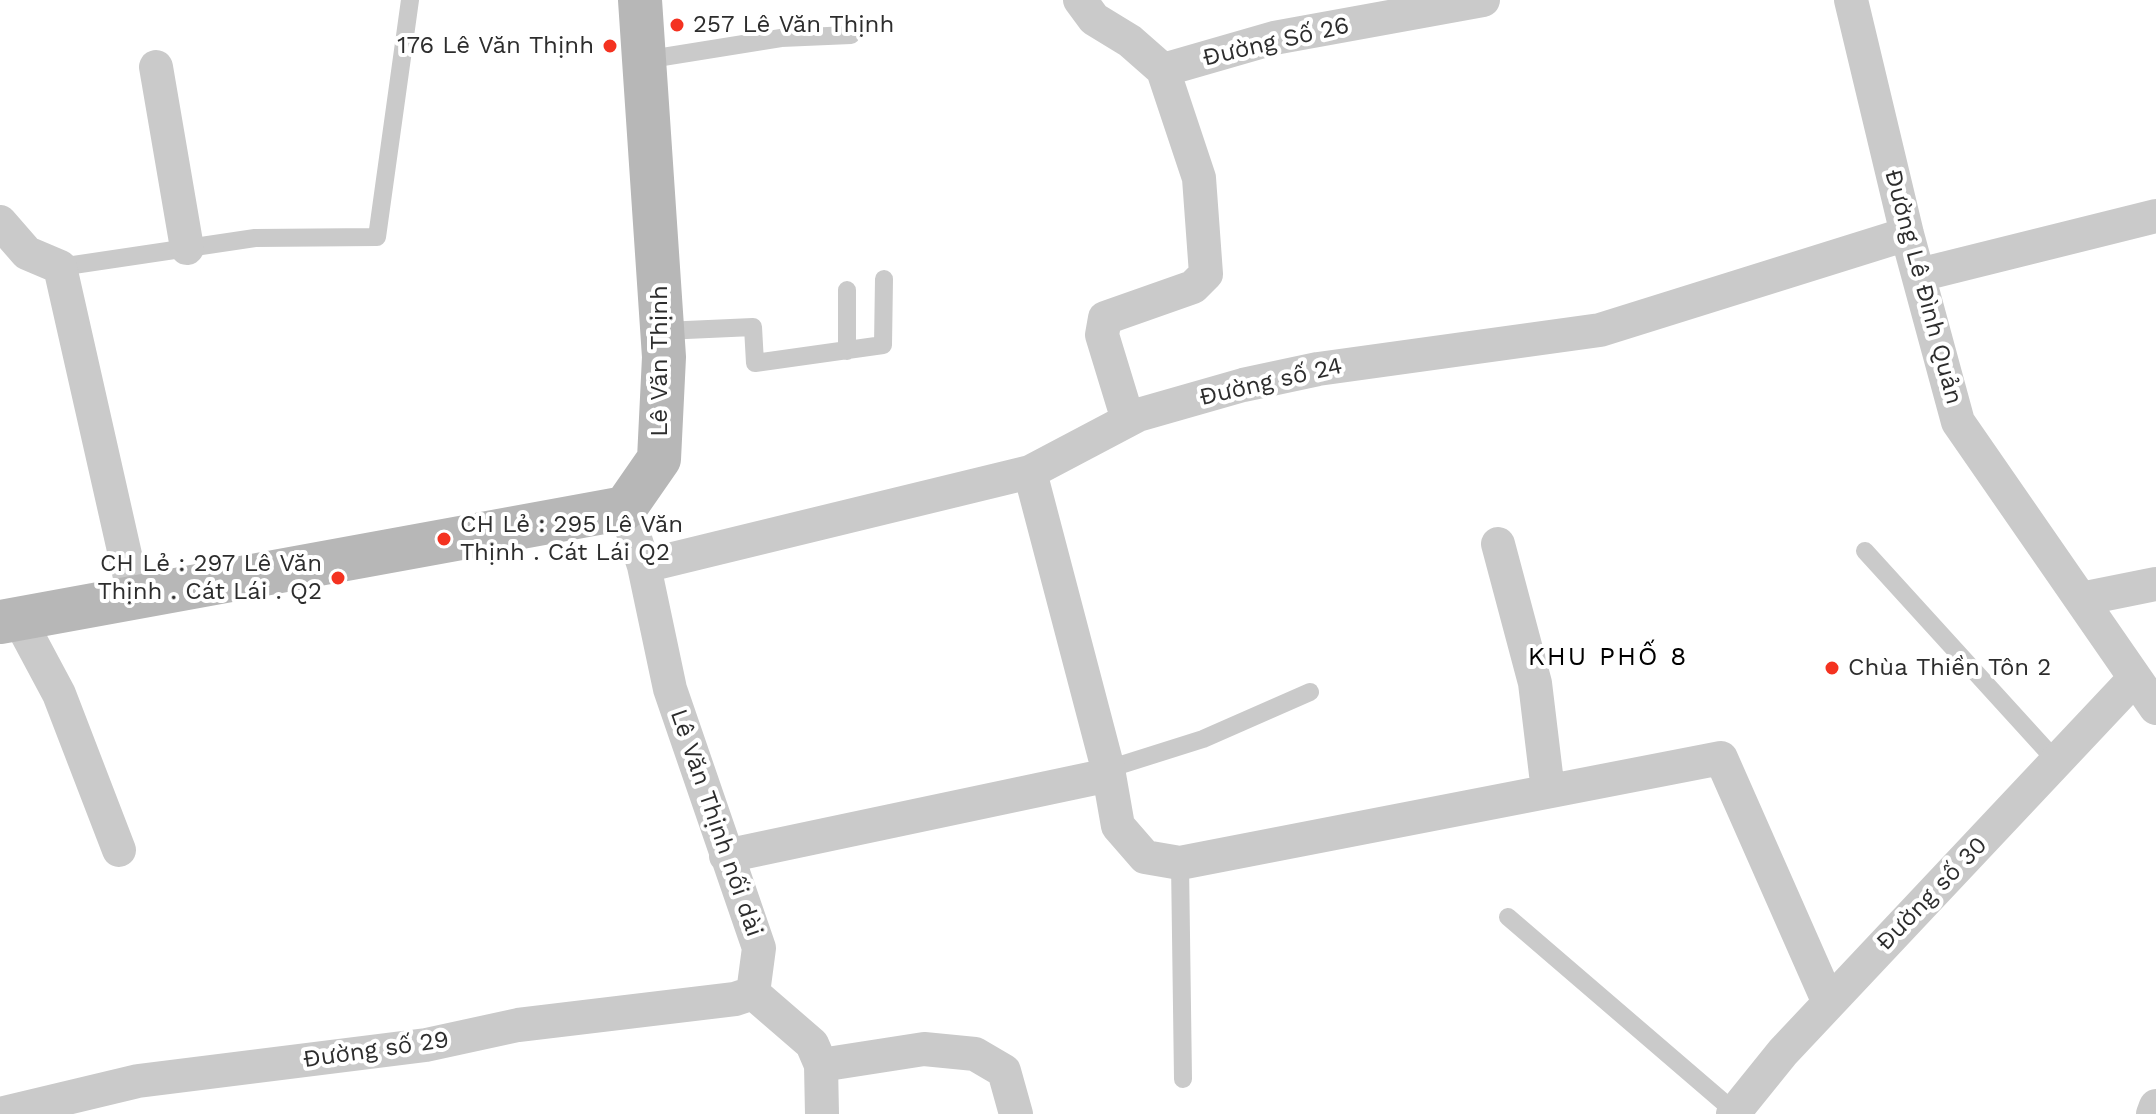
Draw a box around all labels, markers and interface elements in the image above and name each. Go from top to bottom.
place label: 257 Lê Văn Thịnh [693,11,894,39]
street label: Đường Số 26 [1200,11,1352,73]
marker: 257 Lê Văn Thịnh [668,16,686,34]
place label: 176 Lê Văn Thịnh [397,32,594,60]
marker: 176 Lê Văn Thịnh [601,37,619,55]
street label: Đường Lê Đình Quản [1878,167,1968,407]
street label: Lê Văn Thịnh [646,285,674,437]
street label: Đường số 24 [1197,352,1345,412]
place label: CH Lẻ : 295 Lê Văn Thịnh . Cát Lái Q2 [460,511,683,567]
marker: CH Lẻ : 295 Lê Văn Thịnh . Cát Lái Q2 [435,530,453,548]
place label: CH Lẻ : 297 Lê Văn Thịnh . Cát Lái . Q2 [97,550,322,606]
marker: CH Lẻ : 297 Lê Văn Thịnh . Cát Lái . Q2 [329,569,347,587]
district label: KHU PHỐ 8 [1528,641,1688,673]
place label: Chùa Thiền Tôn 2 [1848,654,2051,682]
marker: Chùa Thiền Tôn 2 [1823,659,1841,677]
street label: Lê Văn Thịnh nối dài [664,705,768,941]
street label: Đường số 30 [1871,831,1993,957]
street label: Đường số 29 [301,1026,451,1074]

